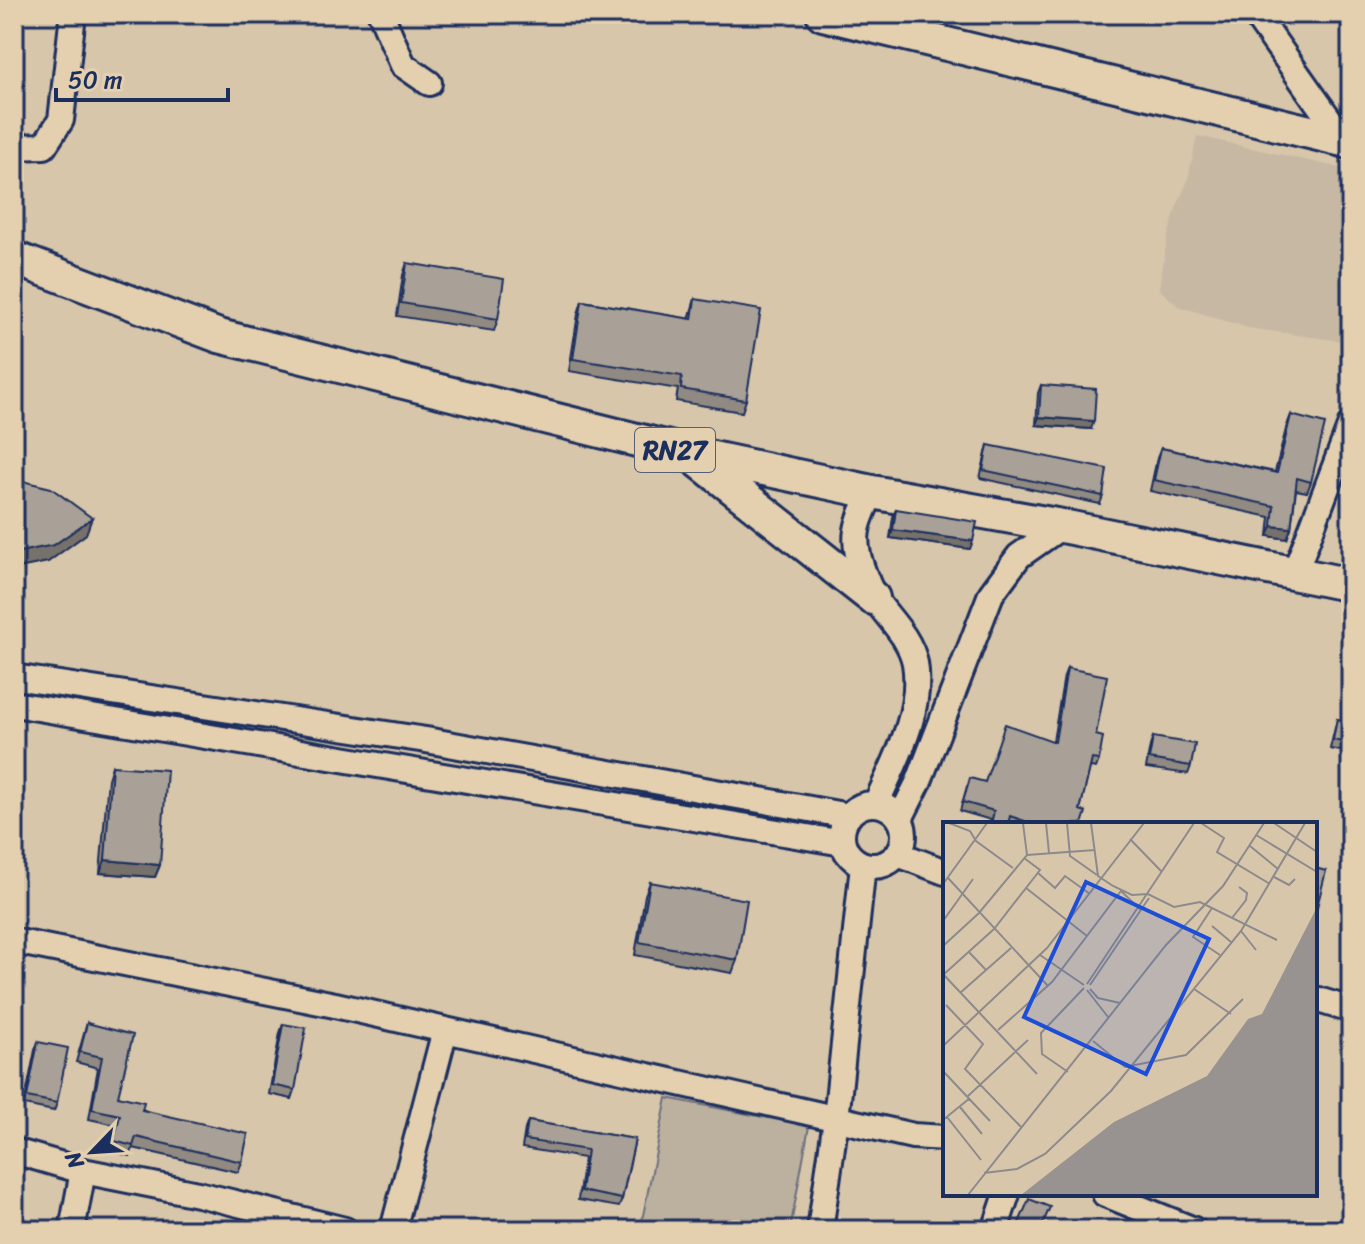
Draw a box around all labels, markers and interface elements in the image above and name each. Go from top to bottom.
scale bar [56,52,228,102]
text: 50 m [68,59,123,101]
road number: RN27 [635,428,715,472]
inset map [943,822,1317,1196]
north arrow [52,1112,132,1192]
text: N [53,1144,96,1176]

